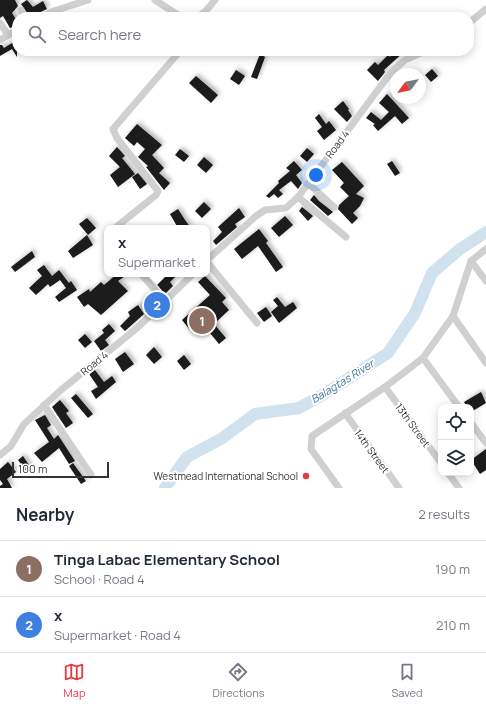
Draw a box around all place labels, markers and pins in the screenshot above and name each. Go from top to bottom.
pin: 2 [144,290,170,320]
pin: 1 [189,306,215,336]
place label: Westmead International School [154,469,298,483]
marker: Westmead International School [301,471,311,481]

